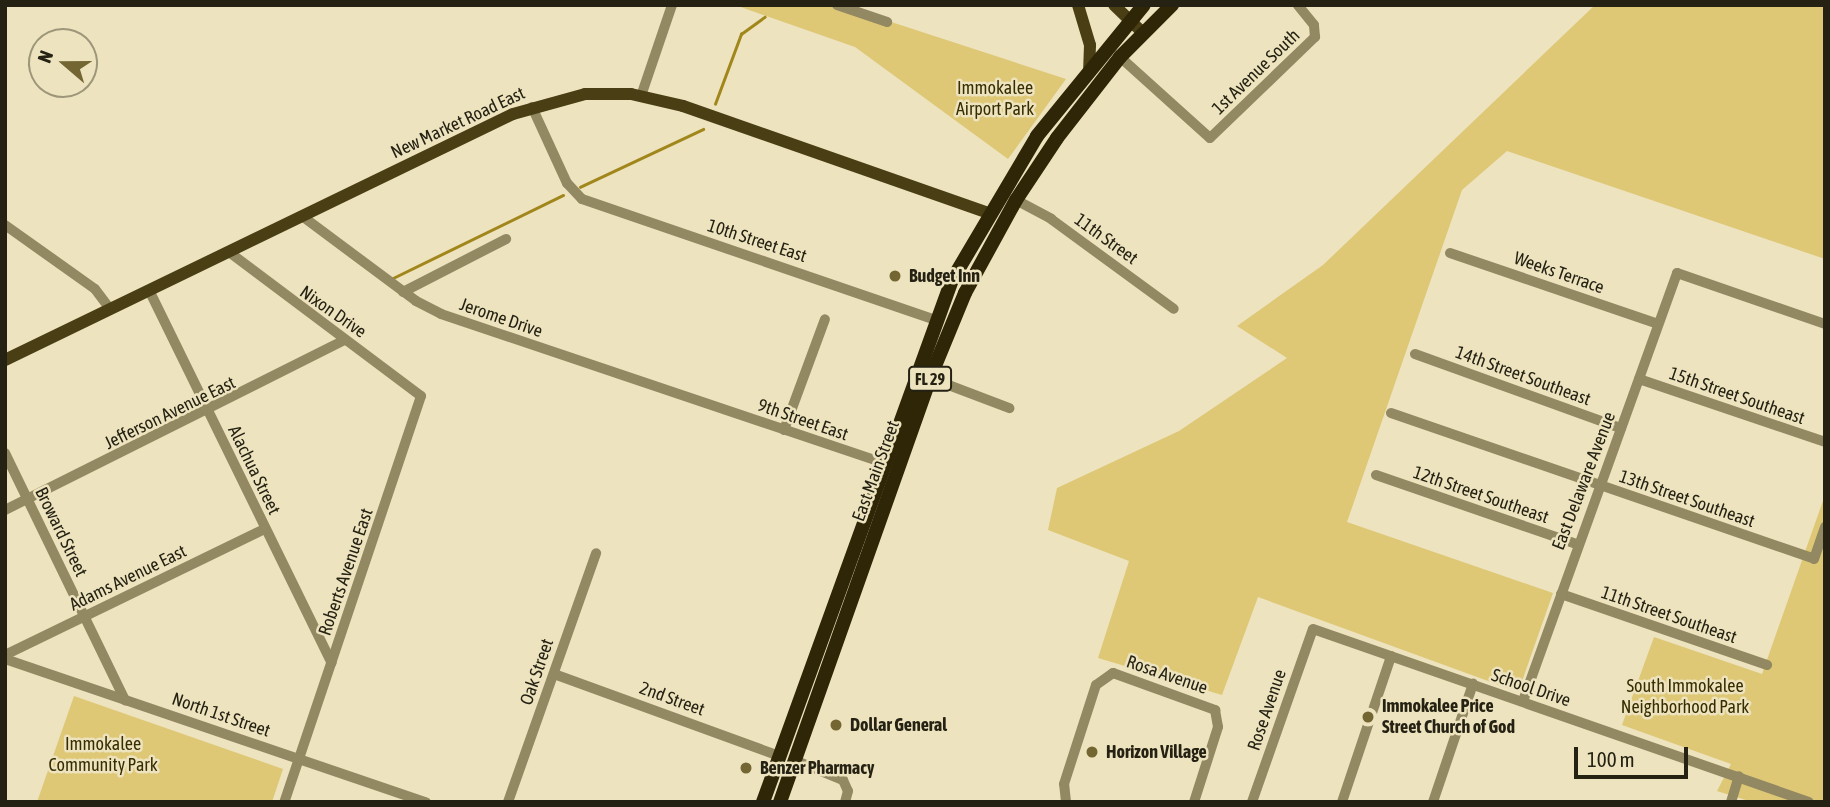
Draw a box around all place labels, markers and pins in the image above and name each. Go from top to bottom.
place label: Budget Inn [909,265,980,287]
marker: Budget Inn [887,268,903,284]
place label: Immokalee Price Street Church of God [1382,696,1515,738]
marker: Immokalee Price Street Church of God [1360,709,1376,725]
place label: Dollar General [850,714,947,736]
marker: Dollar General [828,717,844,733]
place label: Horizon Village [1106,741,1207,763]
marker: Horizon Village [1084,744,1100,760]
place label: Benzer Pharmacy [760,757,874,779]
marker: Benzer Pharmacy [738,760,754,776]

